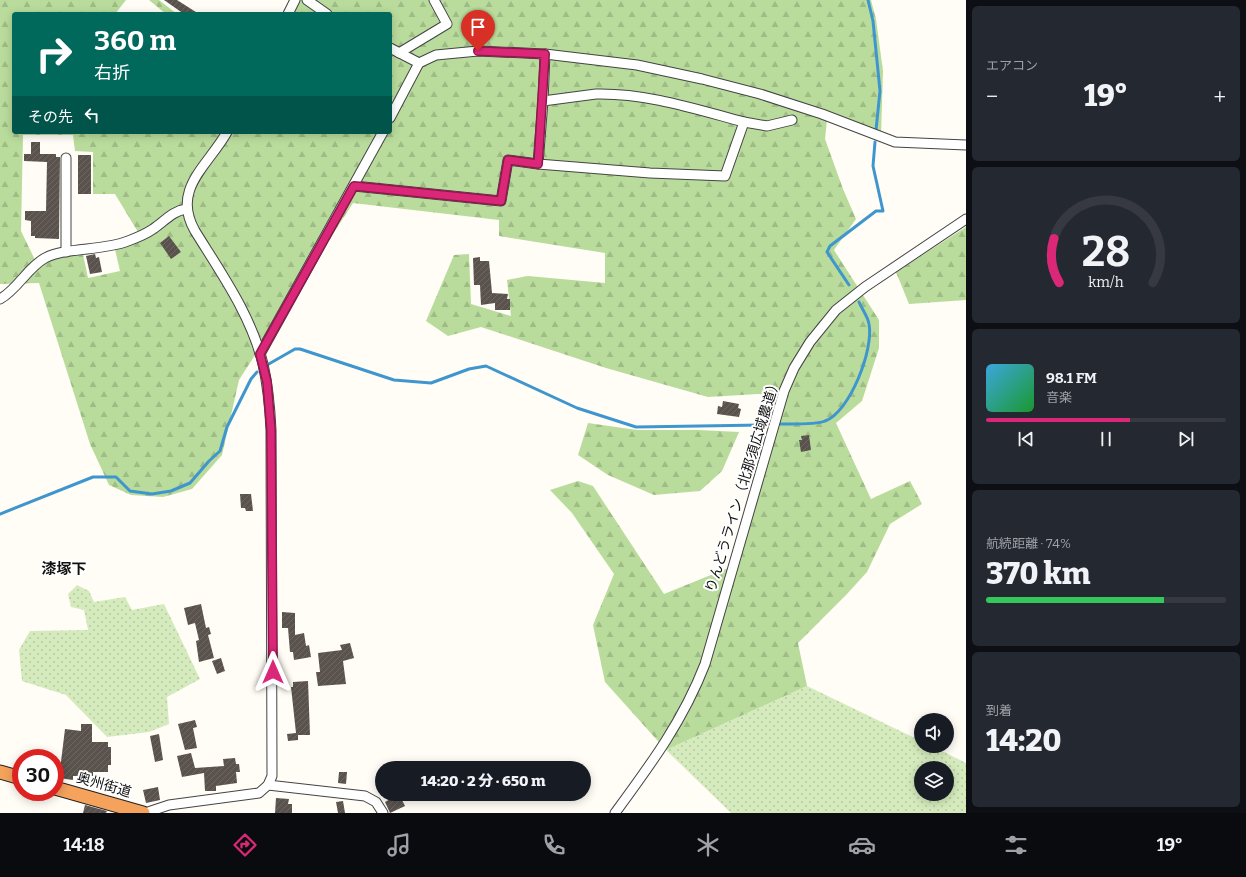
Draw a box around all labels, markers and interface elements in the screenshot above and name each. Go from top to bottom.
pin [461,10,495,51]
icon: arrive [467,16,489,38]
text: 360 m [94,24,176,57]
icon: right [28,28,80,80]
text: エアコン [986,58,1038,73]
text: 右折 [94,62,130,84]
text: 19° [1084,78,1128,114]
text: − [986,83,998,110]
text: + [1213,83,1226,110]
icon: left [81,104,103,126]
text: その先 [28,108,73,126]
text: 28 [1082,227,1130,277]
text: km/h [1088,274,1124,291]
text: 98.1 FM [1046,369,1097,387]
street label: りんどうライン（北那須広域農道） [702,376,784,594]
text: 音楽 [1046,390,1072,405]
icon: previous [1015,428,1037,450]
icon: pause [1095,428,1117,450]
icon: next [1175,428,1197,450]
text: 航続距離 · 74% [986,536,1071,551]
text: 370 km [986,556,1090,592]
district label: 漆塚下 [41,560,87,578]
position arrow [252,651,294,693]
text: 到着 [986,703,1012,718]
map controls [914,713,954,801]
button: sound [914,713,954,753]
text: 14:20 [986,723,1061,759]
speed limit sign: 30 [12,749,64,801]
button: layers [914,761,954,801]
street label: 奥州街道 [75,769,133,801]
text: 14:20 · 2 分 · 650 m [421,772,545,790]
icon: directions [231,831,259,859]
icon: music [385,831,413,859]
icon: phone [540,831,568,859]
icon: climate [694,831,722,859]
icon: car [848,831,876,859]
icon: filters [1002,831,1030,859]
text: 14:18 [63,834,105,856]
text: 19° [1157,834,1183,856]

